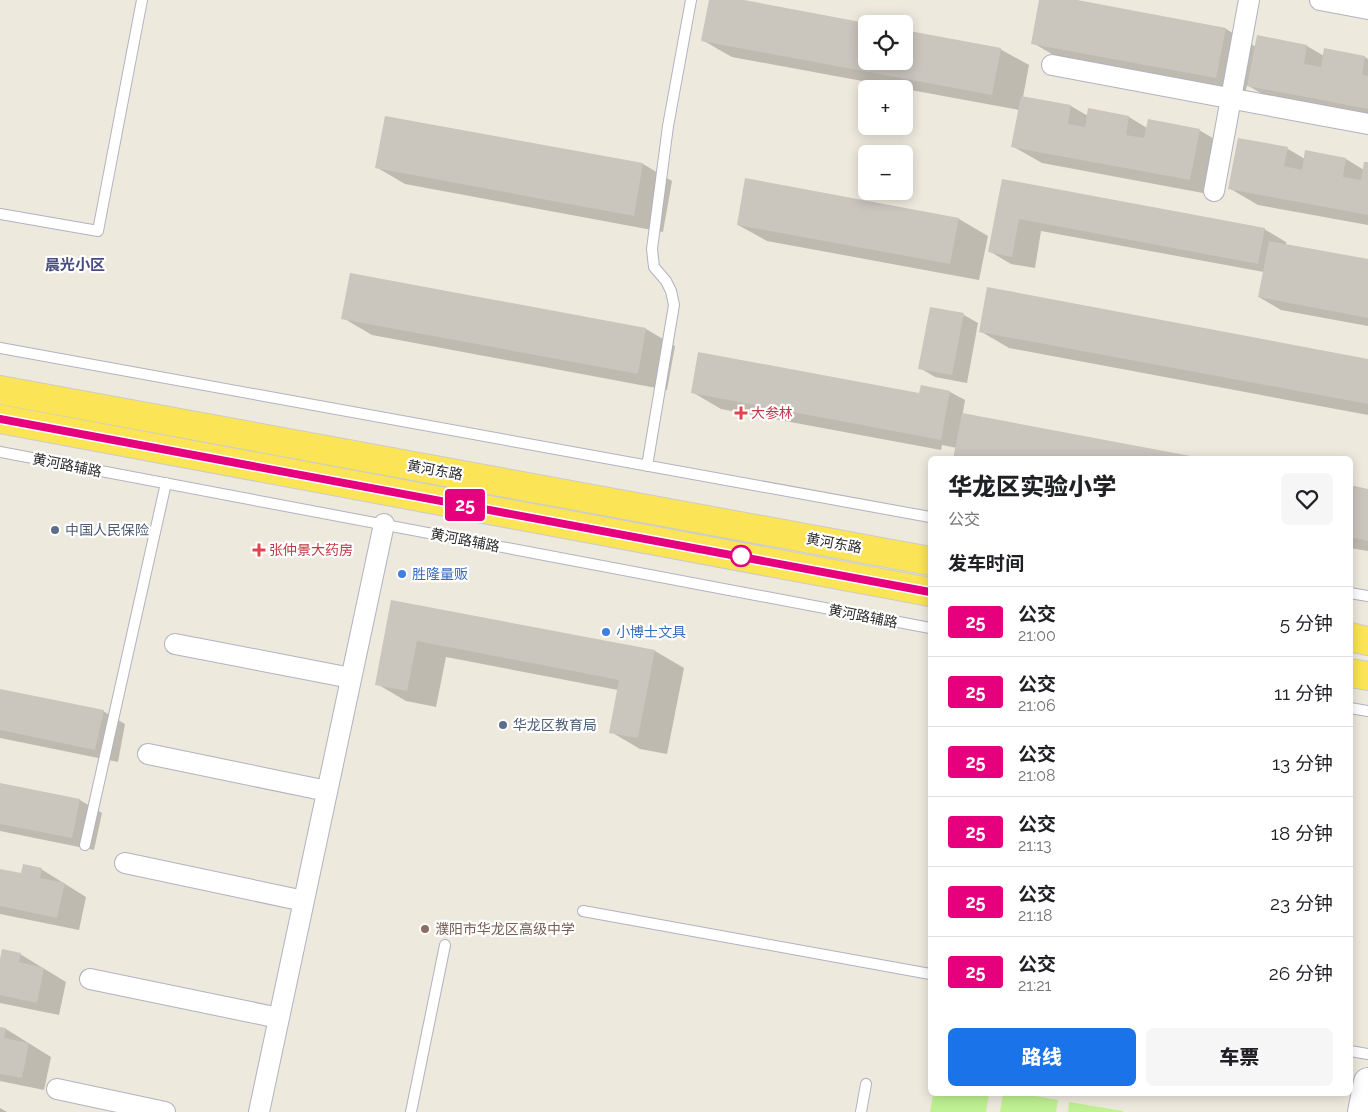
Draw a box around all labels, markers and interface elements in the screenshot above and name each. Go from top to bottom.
map controls [858,15,913,200]
button: locate [858,15,913,70]
button: + [858,80,913,135]
button: − [858,145,913,200]
district label: 晨光小区 [45,256,105,274]
place label: 大参林 [751,405,793,421]
marker: 大参林 [735,407,747,419]
street label: 黄河路辅路 [31,450,103,480]
street label: 黄河东路 [406,457,464,483]
text: 华龙区实验小学 [948,472,1116,501]
button: heart [1281,473,1333,525]
line badge: 25 [442,489,488,521]
text: 25 [455,494,475,515]
text: 公交 [948,510,980,529]
place label: 中国人民保险 [65,522,149,538]
marker: 中国人民保险 [49,524,61,536]
street label: 黄河路辅路 [429,525,501,555]
street label: 黄河东路 [805,530,863,556]
place label: 张仲景大药房 [269,542,353,558]
marker: 张仲景大药房 [253,544,265,556]
unlabelled marker [730,545,752,567]
text: 发车时间 [948,552,1024,574]
place label: 胜隆量贩 [412,566,468,582]
marker: 胜隆量贩 [396,568,408,580]
street label: 黄河路辅路 [827,601,899,631]
text: 公交 [1018,603,1056,625]
text: 25 [965,611,986,632]
text: 5 分钟 [1280,612,1333,634]
place label: 小博士文具 [616,624,686,640]
marker: 小博士文具 [600,626,612,638]
text: 21:00 [1018,626,1056,645]
text: 公交 [1018,673,1056,695]
text: 25 [965,681,986,702]
text: 11 分钟 [1274,682,1333,704]
text: 21:06 [1018,696,1056,715]
place label: 华龙区教育局 [513,717,597,733]
marker: 华龙区教育局 [497,719,509,731]
text: 公交 [1018,743,1056,765]
text: 25 [965,751,986,772]
text: 13 分钟 [1272,752,1333,774]
text: 21:08 [1018,766,1055,785]
text: 公交 [1018,813,1056,835]
text: 25 [965,821,986,842]
text: 18 分钟 [1271,822,1333,844]
text: 21:13 [1018,836,1052,855]
text: 公交 [1018,883,1056,905]
text: 25 [965,891,986,912]
text: 23 分钟 [1270,892,1333,914]
text: 21:18 [1018,906,1053,925]
place label: 濮阳市华龙区高级中学 [435,921,575,937]
marker: 濮阳市华龙区高级中学 [419,923,431,935]
text: 公交 [1018,953,1056,975]
text: 25 [965,961,986,982]
text: 26 分钟 [1269,962,1333,984]
text: 21:21 [1018,976,1051,995]
button: 路线 [948,1028,1136,1086]
button: 车票 [1146,1028,1333,1086]

